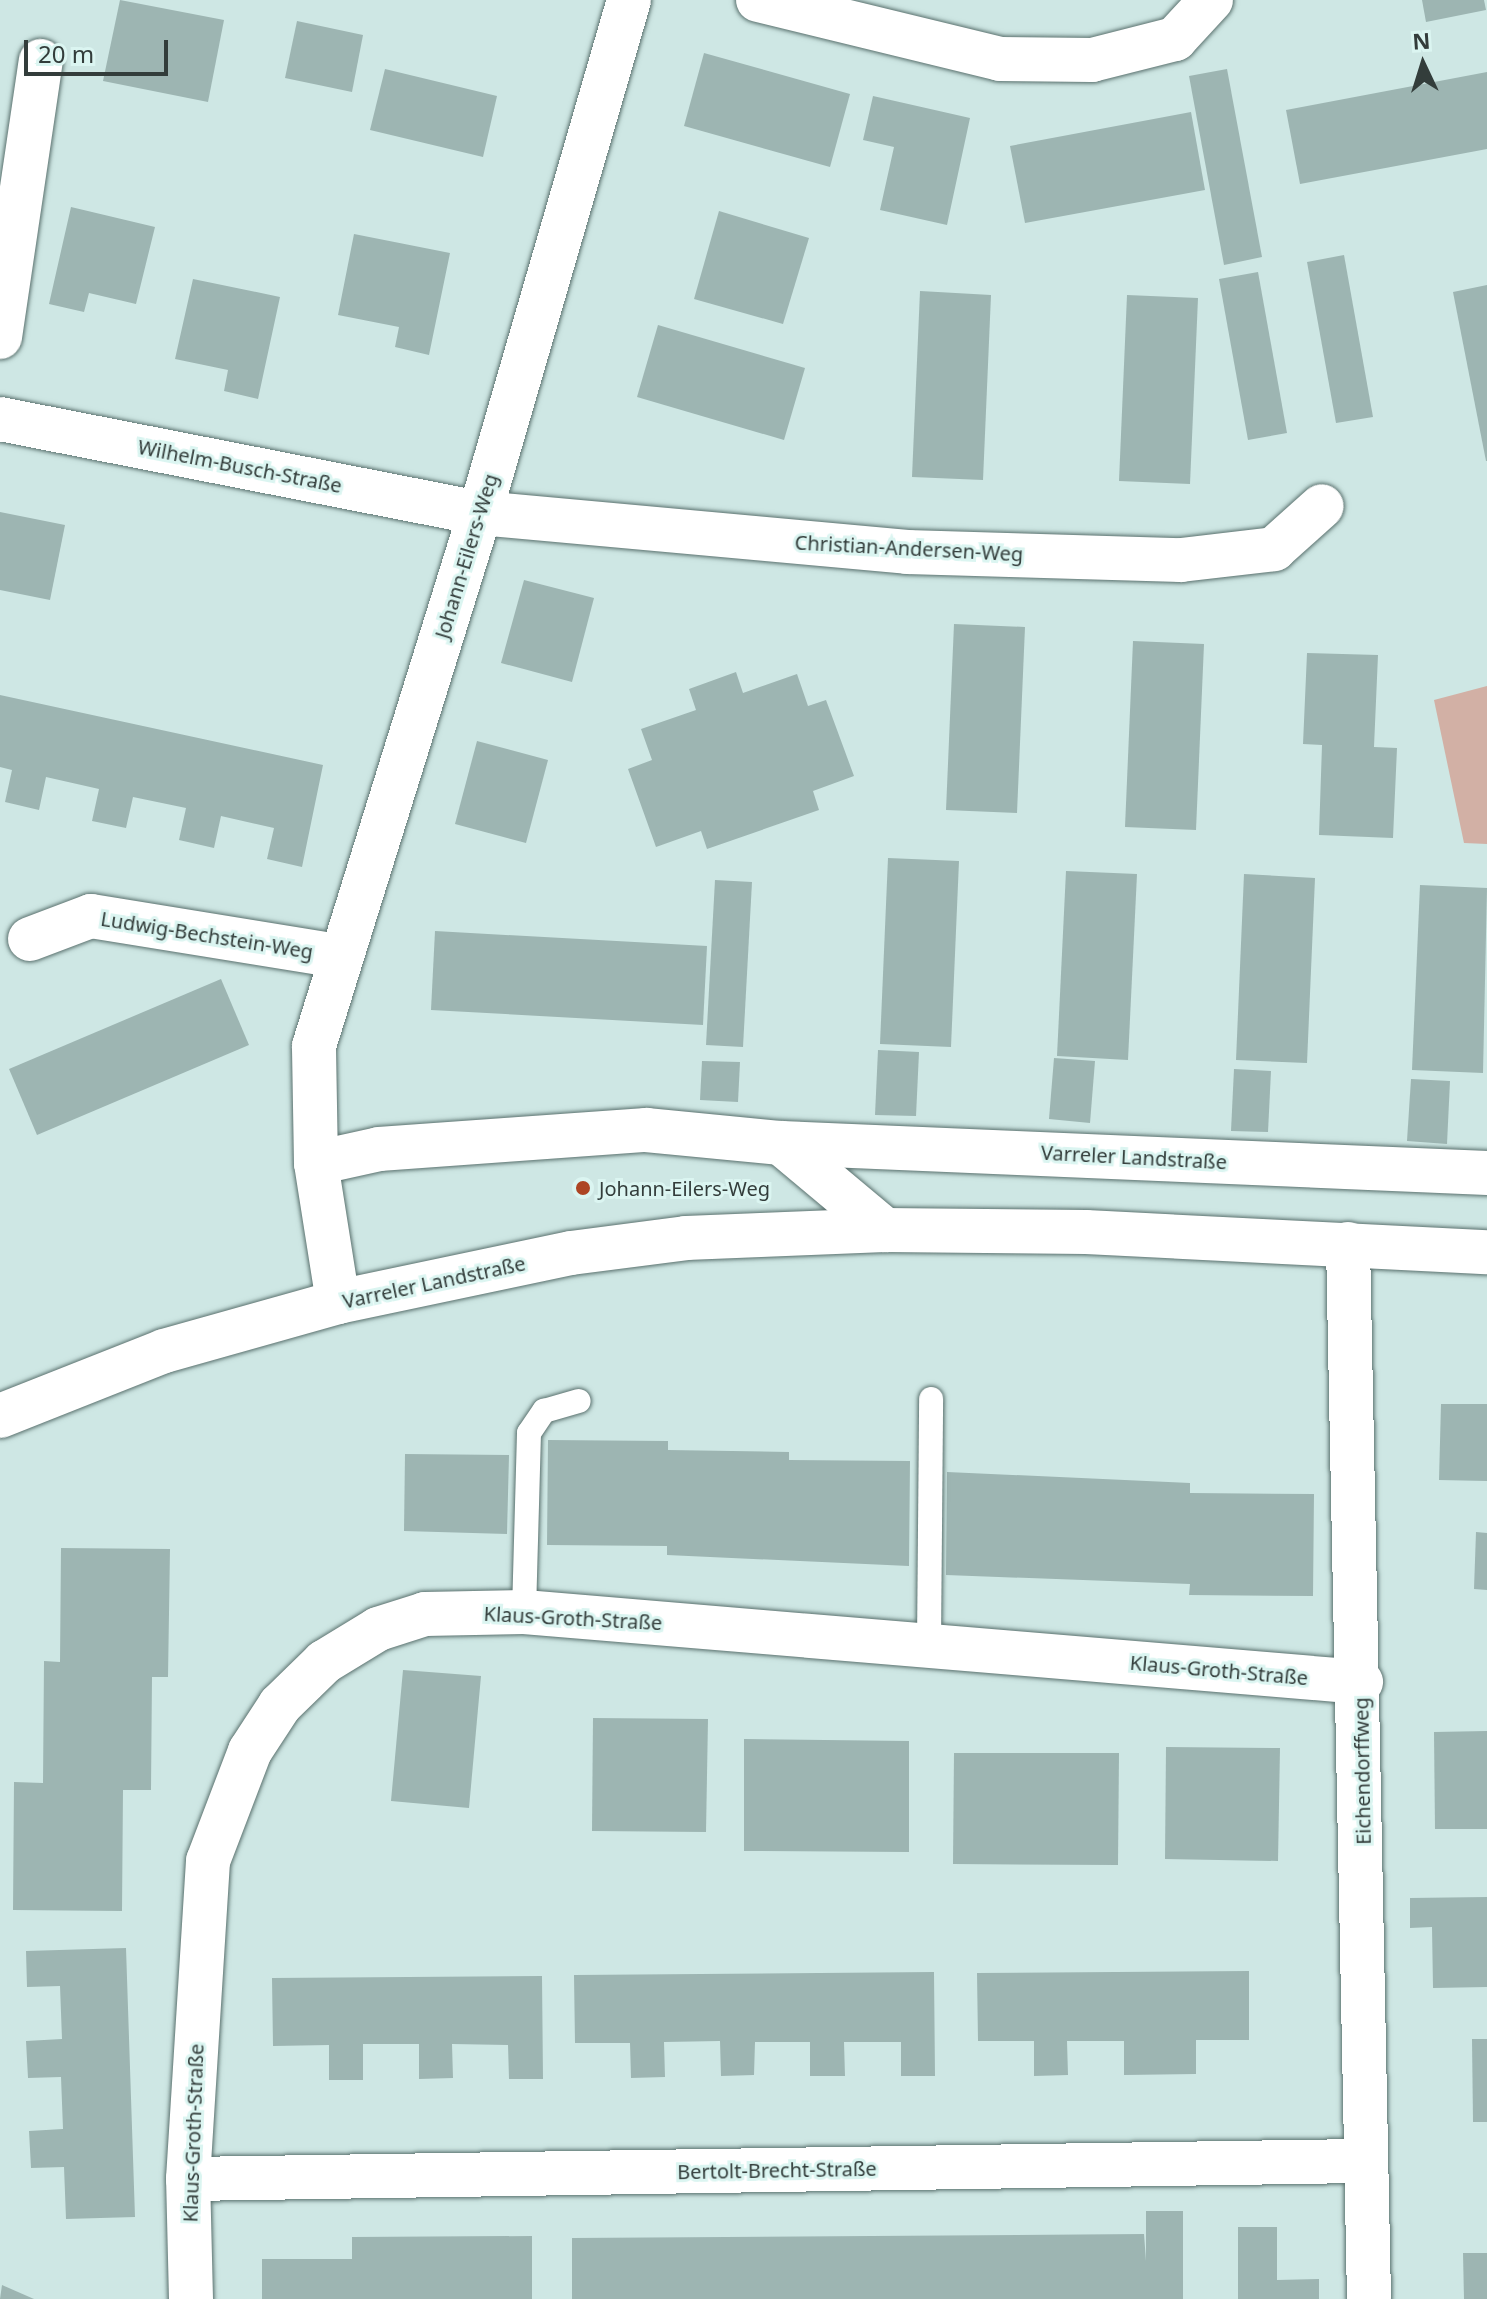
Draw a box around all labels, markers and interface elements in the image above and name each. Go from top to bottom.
scale bar [28,24,172,74]
north arrow [1383,24,1463,104]
text: N [1411,24,1431,56]
text: 20 m [38,37,94,70]
street label: Wilhelm-Busch-Straße [136,434,344,498]
street label: Johann-Eilers-Weg [430,471,502,641]
street label: Christian-Andersen-Weg [794,530,1024,566]
street label: Ludwig-Bechstein-Weg [99,906,315,964]
street label: Varreler Landstraße [1040,1140,1228,1174]
place label: Johann-Eilers-Weg [599,1176,770,1200]
marker: Johann-Eilers-Weg [574,1179,592,1197]
street label: Varreler Landstraße [340,1251,528,1313]
street label: Klaus-Groth-Straße [483,1601,663,1635]
street label: Klaus-Groth-Straße [1129,1650,1309,1690]
street label: Eichendorffweg [1349,1697,1375,1845]
street label: Klaus-Groth-Straße [178,2043,208,2223]
street label: Bertolt-Brecht-Straße [677,2156,877,2184]

